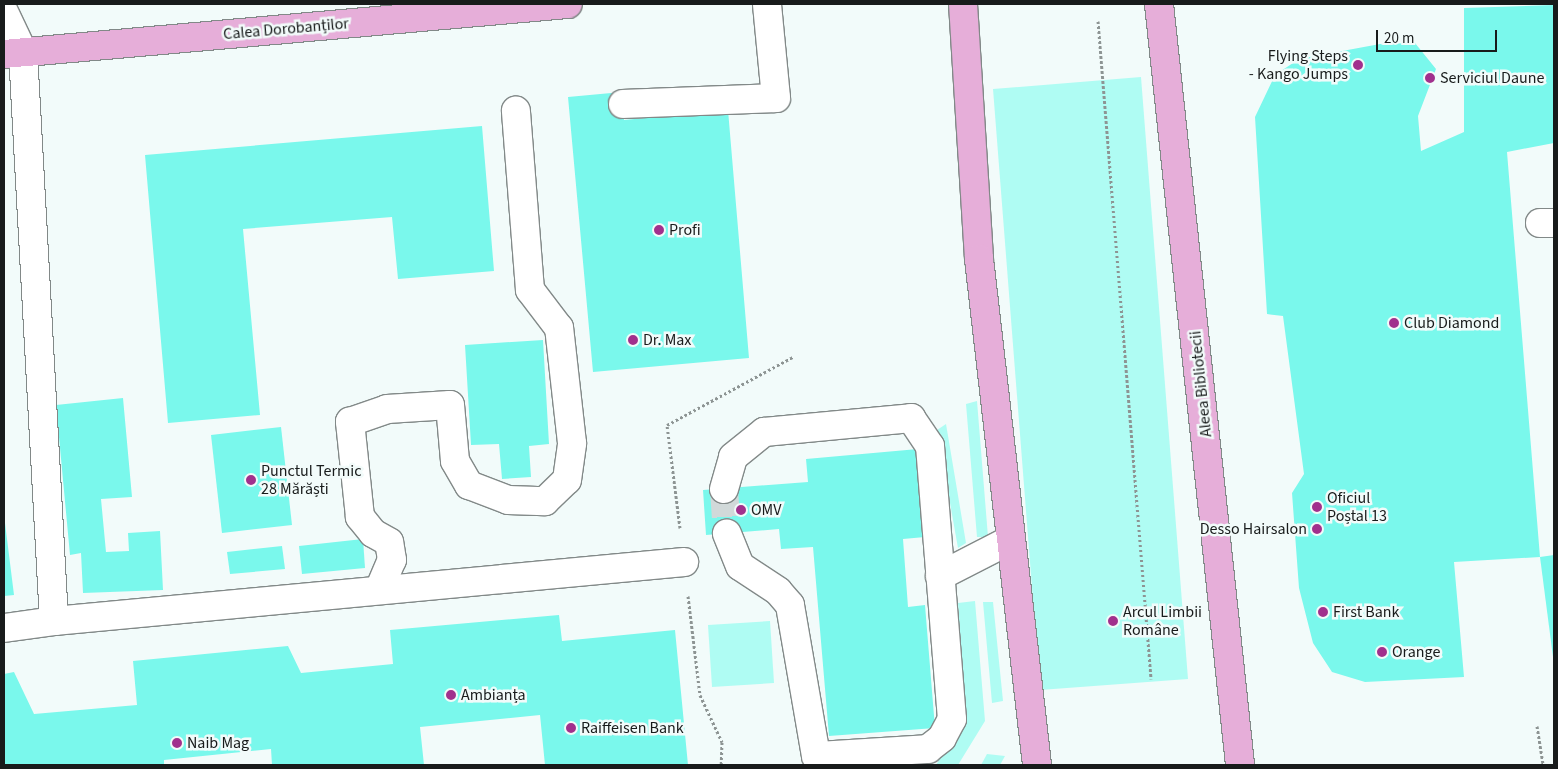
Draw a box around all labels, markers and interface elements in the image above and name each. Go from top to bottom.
street label: Calea Dorobanților [222,14,350,44]
scale bar [1378,20,1499,52]
text: 20 m [1384,28,1414,49]
place label: Flying Steps - Kango Jumps [1249,46,1348,84]
marker: Flying Steps - Kango Jumps [1352,59,1364,71]
place label: Serviciul Daune [1440,68,1544,88]
marker: Serviciul Daune [1424,72,1436,84]
place label: Profi [669,220,701,240]
marker: Profi [653,224,665,236]
place label: Club Diamond [1404,313,1499,333]
marker: Club Diamond [1388,317,1400,329]
place label: Dr. Max [643,330,691,350]
street label: Aleea Bibliotecii [1186,330,1216,438]
marker: Dr. Max [627,334,639,346]
place label: Punctul Termic 28 Mărăști [261,461,362,499]
marker: Punctul Termic 28 Mărăști [245,474,257,486]
place label: Oficiul Poștal 13 [1327,488,1387,526]
place label: OMV [751,500,781,520]
marker: Oficiul Poștal 13 [1311,501,1323,513]
marker: OMV [735,504,747,516]
place label: Desso Hairsalon [1200,519,1307,539]
marker: Desso Hairsalon [1311,523,1323,535]
place label: Arcul Limbii Române [1123,602,1202,640]
place label: First Bank [1333,602,1399,622]
marker: First Bank [1317,606,1329,618]
marker: Arcul Limbii Române [1107,615,1119,627]
place label: Orange [1392,642,1440,662]
marker: Orange [1376,646,1388,658]
place label: Ambianța [461,685,526,705]
marker: Ambianța [445,689,457,701]
place label: Raiffeisen Bank [581,718,684,738]
marker: Raiffeisen Bank [565,722,577,734]
place label: Naib Mag [187,733,249,753]
marker: Naib Mag [171,737,183,749]

